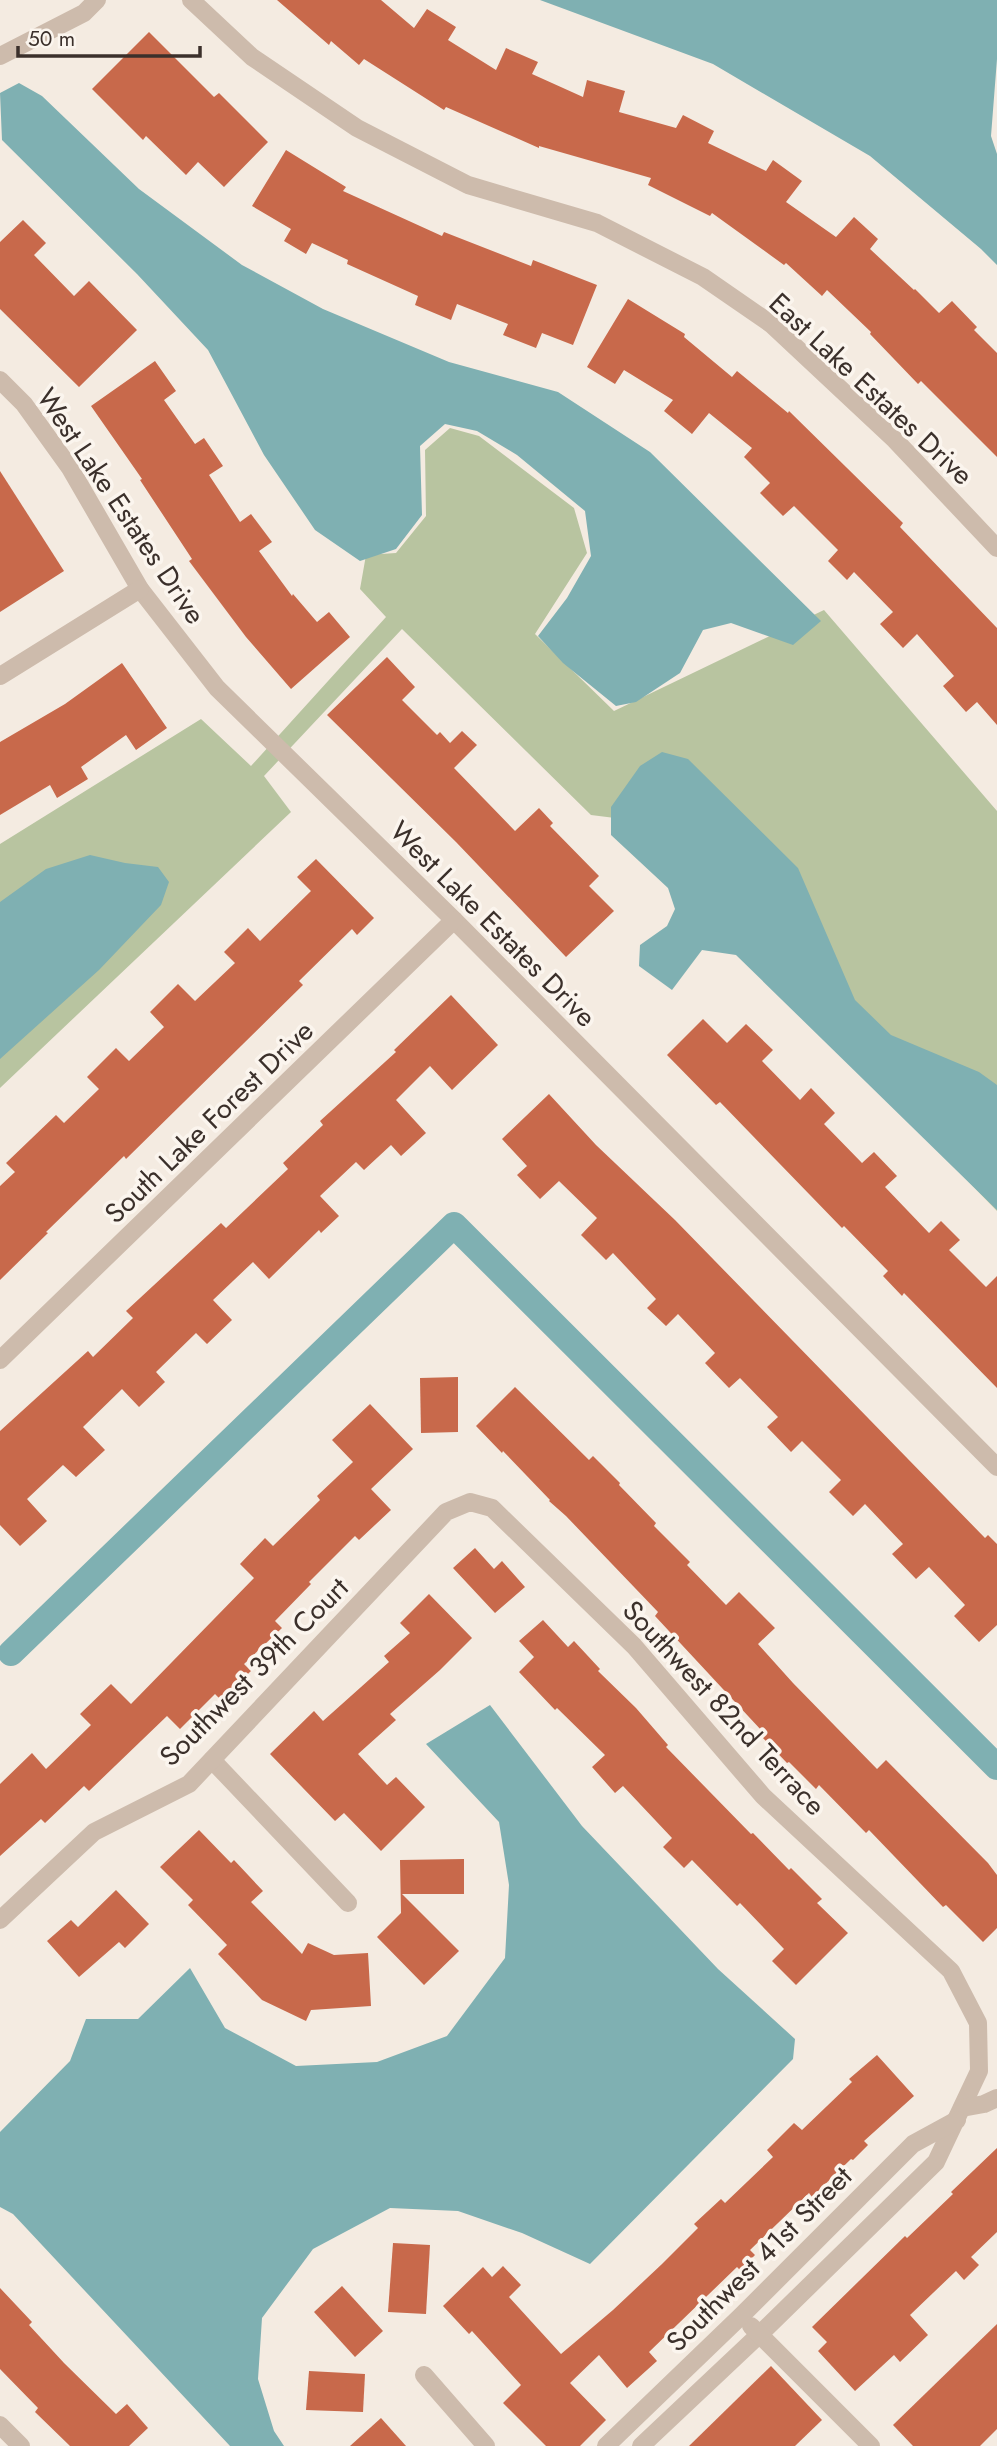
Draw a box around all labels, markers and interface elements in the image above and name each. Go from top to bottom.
scale bar [18,14,200,58]
text: 50 m [28,24,75,54]
street label: East Lake Estates Drive [760,283,982,495]
street label: West Lake Estates Drive [27,380,215,632]
street label: West Lake Estates Drive [381,812,605,1036]
street label: South Lake Forest Drive [95,1011,323,1233]
street label: Southwest 39th Court [150,1568,358,1776]
street label: Southwest 82nd Terrace [613,1591,835,1825]
street label: Southwest 41st Street [657,2157,861,2361]

